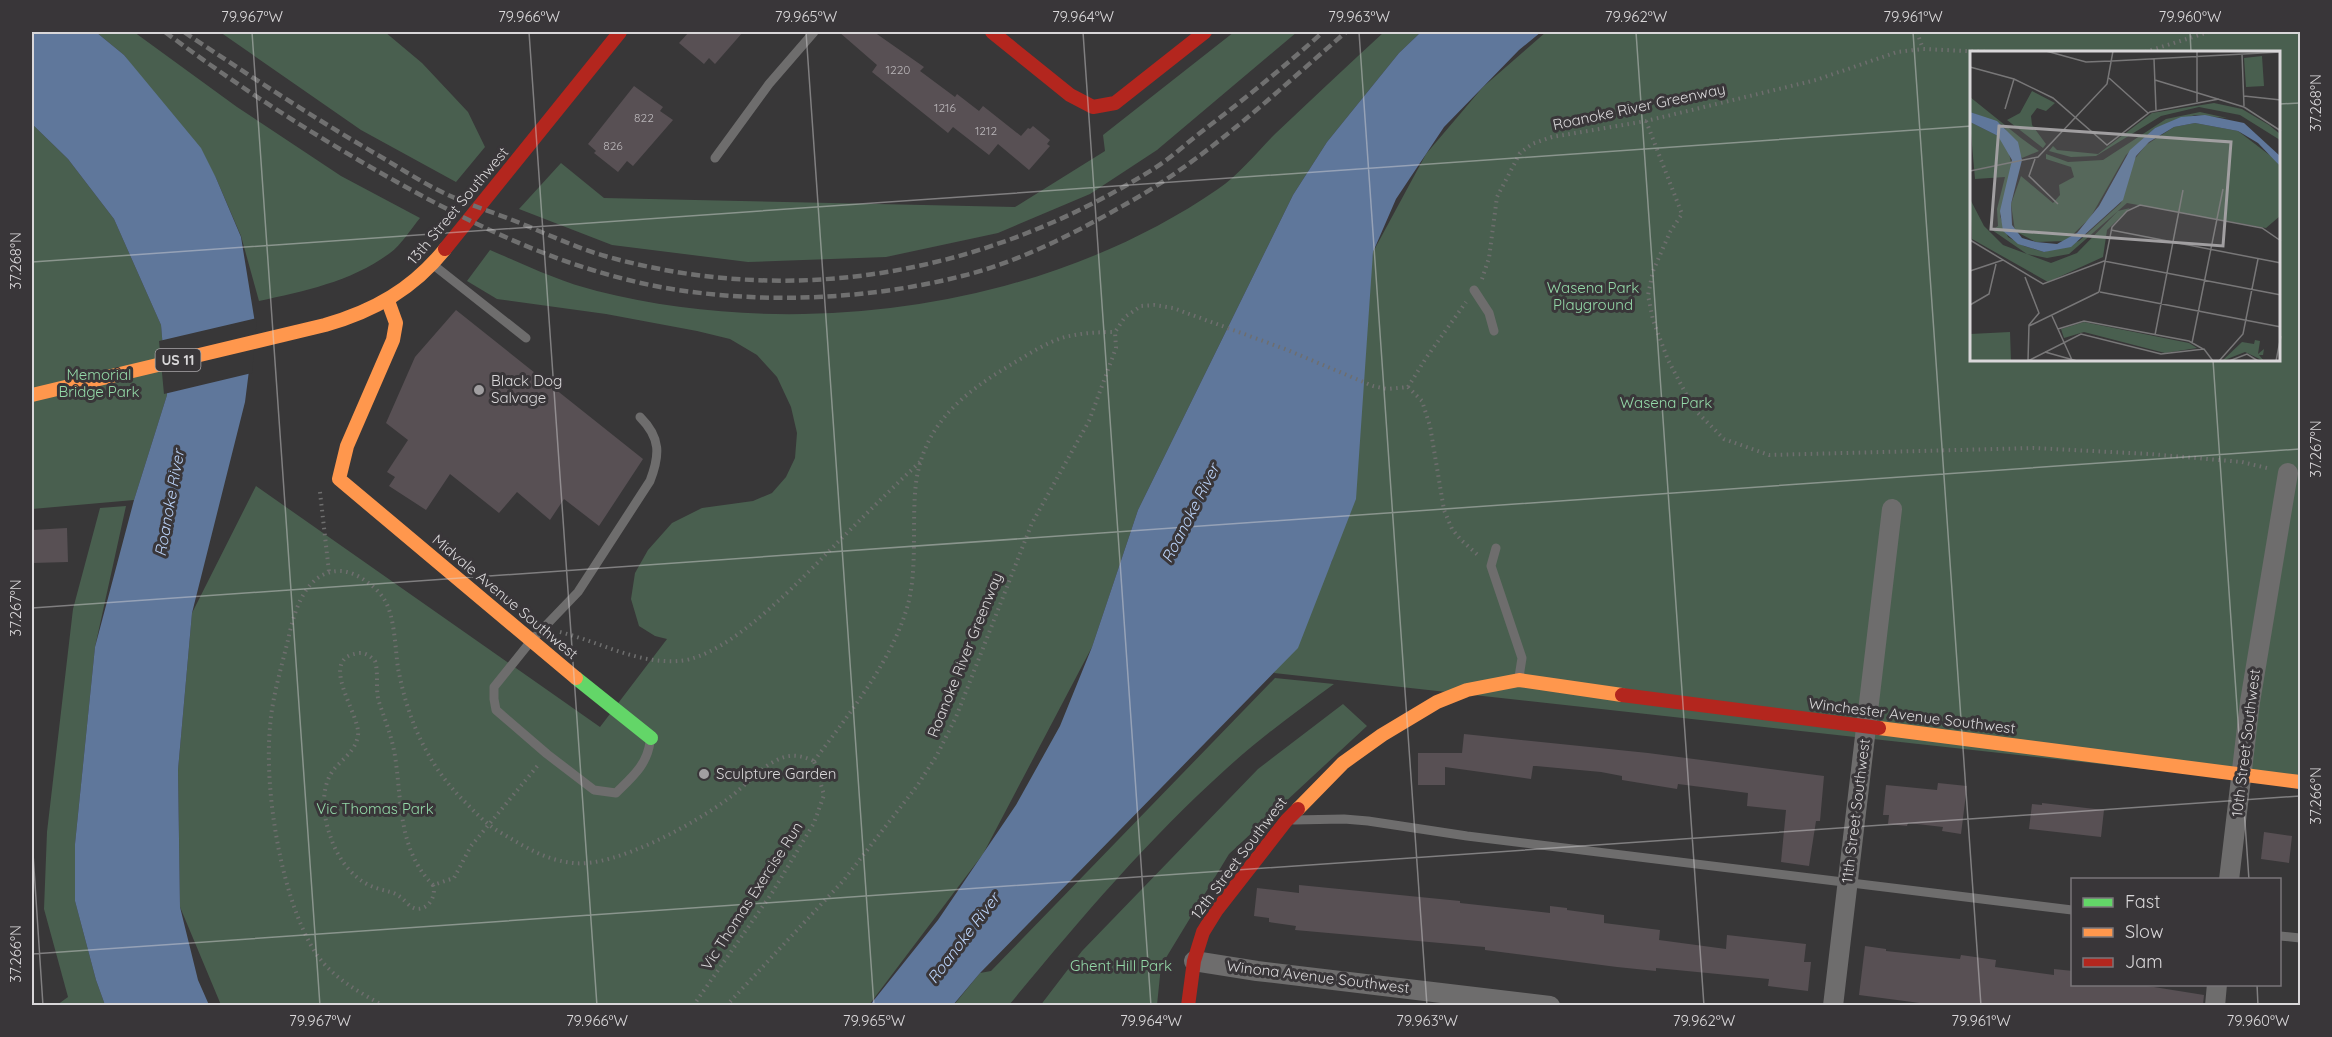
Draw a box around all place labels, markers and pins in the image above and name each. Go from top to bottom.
place label: Black Dog Salvage [491,371,562,407]
marker: Black Dog Salvage [472,383,486,397]
place label: Sculpture Garden [716,764,836,783]
marker: Sculpture Garden [697,767,711,781]

